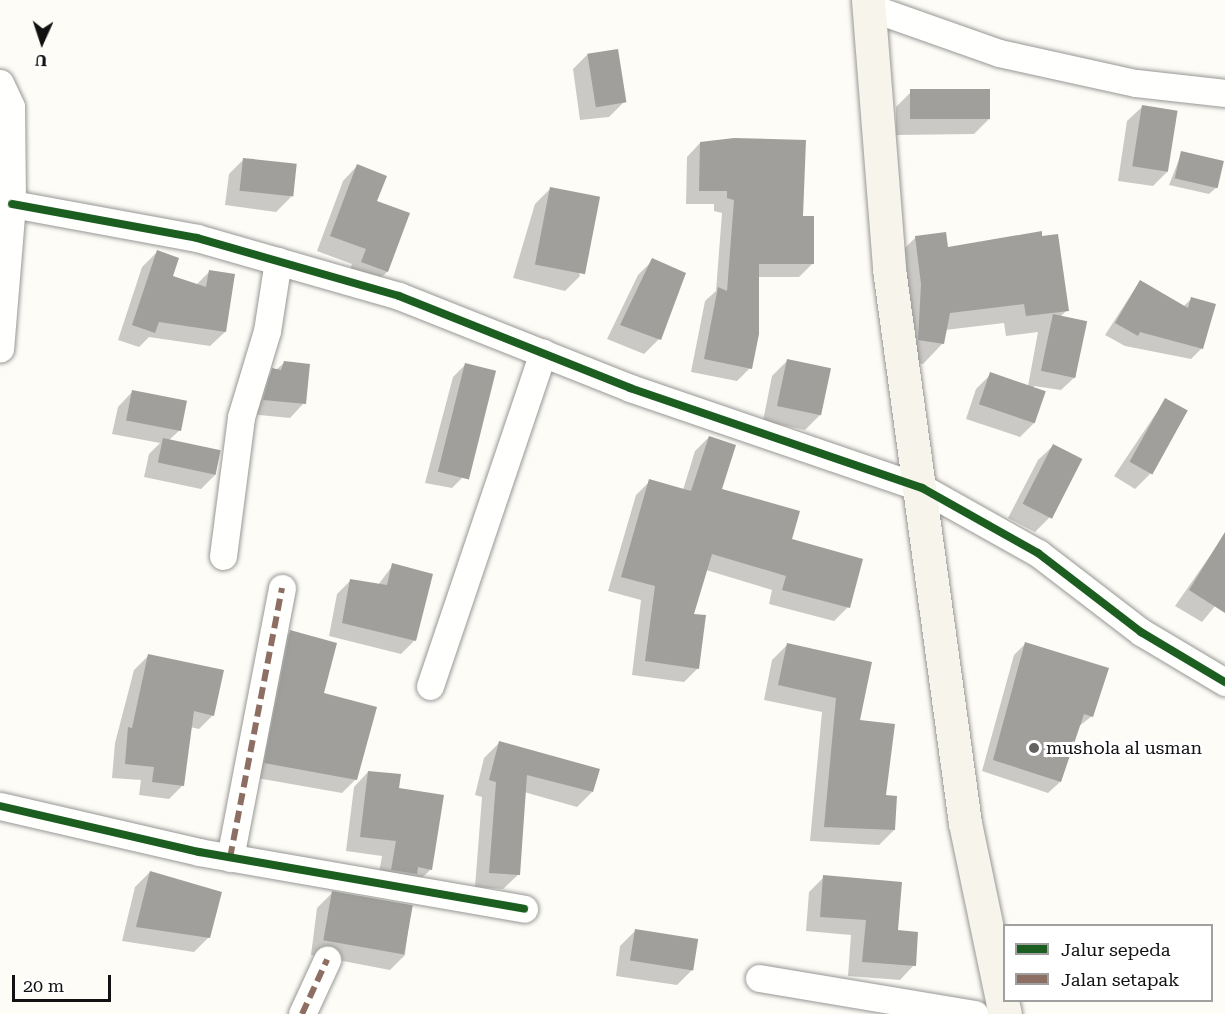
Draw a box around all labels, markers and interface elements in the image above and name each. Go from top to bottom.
north arrow [12,12,72,72]
text: U [34,51,48,70]
place label: mushola al usman [1046,737,1202,759]
marker: mushola al usman [1027,741,1041,755]
legend [1003,924,1213,1002]
text: Jalur sepeda [1061,939,1171,960]
scale bar [15,963,114,1001]
text: Jalan setapak [1061,969,1179,990]
text: 20 m [23,975,64,996]

